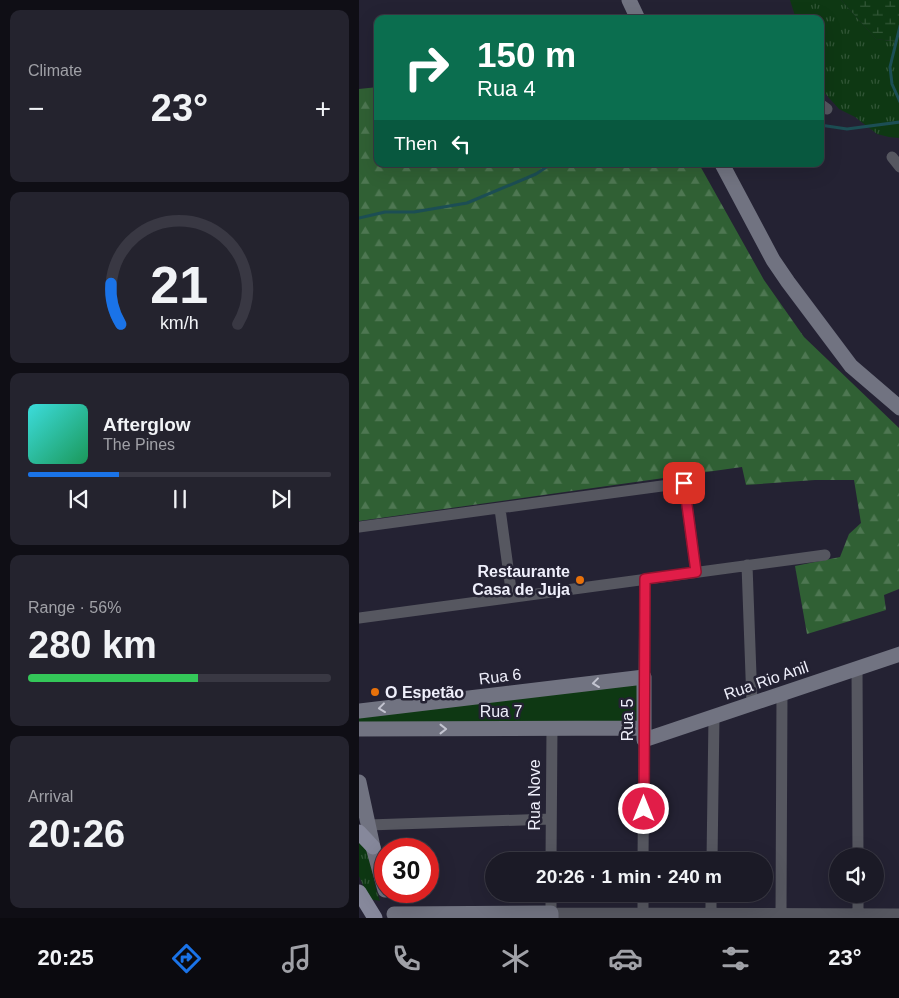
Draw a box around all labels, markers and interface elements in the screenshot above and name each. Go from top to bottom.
icon: right [394,35,459,100]
text: 150 m [477,35,576,74]
text: Climate [28,62,82,79]
text: Rua 4 [477,76,536,101]
text: 23° [151,87,208,129]
text: − [28,93,44,124]
text: + [315,93,331,124]
icon: left [447,130,475,158]
text: Then [394,133,437,154]
text: 21 [151,256,208,314]
text: km/h [160,313,199,333]
text: Afterglow [103,414,191,435]
text: The Pines [103,436,175,453]
pin [663,462,705,504]
icon: arrive [670,469,698,497]
icon: previous [65,485,93,513]
icon: pause [166,485,194,513]
icon: next [267,485,295,513]
place label: Restaurante Casa de Juja [472,563,570,598]
marker: Restaurante Casa de Juja [574,574,586,586]
text: Range · 56% [28,599,121,616]
text: 280 km [28,624,157,666]
street label: Rua Rio Anil [722,658,811,703]
street label: Rua 6 [478,665,522,688]
one-way arrow [592,677,600,688]
place label: O Espetão [385,684,464,701]
marker: O Espetão [369,686,381,698]
street label: Rua 5 [619,699,636,741]
one-way arrow [378,702,386,713]
street label: Rua 7 [480,703,522,720]
one-way arrow [439,724,447,734]
street label: Rua Nove [526,759,543,831]
position arrow [617,782,669,834]
text: Arrival [28,788,73,805]
text: 20:26 [28,813,125,855]
speed limit sign: 30 [374,838,439,903]
map controls [829,848,884,903]
button: sound [829,848,884,903]
text: 20:26 · 1 min · 240 m [536,866,722,887]
icon: directions [169,941,204,976]
icon: music [279,941,314,976]
icon: phone [389,941,424,976]
icon: climate [498,941,533,976]
icon: car [608,941,643,976]
icon: filters [718,941,753,976]
text: 20:25 [37,945,94,970]
text: 23° [828,945,861,970]

